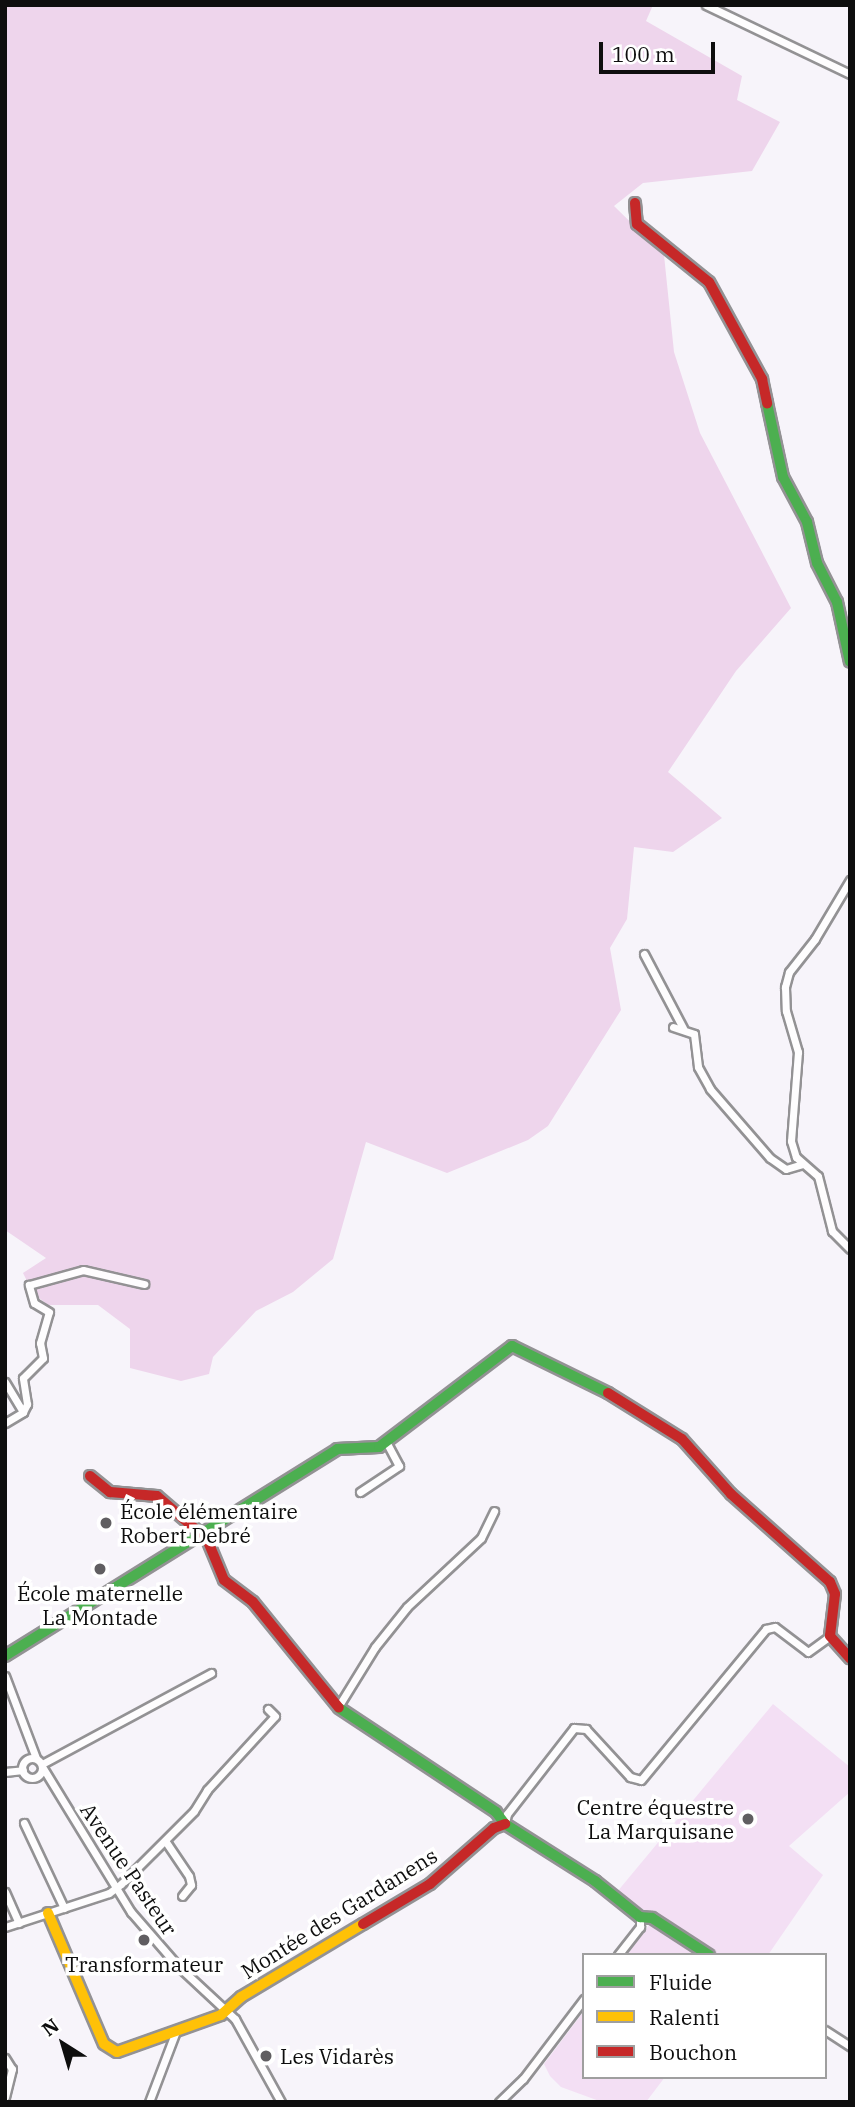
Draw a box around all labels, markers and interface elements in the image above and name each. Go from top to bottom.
scale bar [603,28,718,72]
text: 100 m [612,40,675,68]
place label: École élémentaire Robert Debré [120,1498,298,1548]
marker: École élémentaire Robert Debré [98,1515,114,1531]
marker: École maternelle La Montade [92,1561,108,1577]
place label: École maternelle La Montade [17,1580,183,1630]
place label: Centre équestre La Marquisane [577,1794,734,1844]
street label: Avenue Pasteur [75,1798,183,1940]
marker: Centre équestre La Marquisane [740,1811,756,1827]
street label: Montée des Gardanens [236,1842,442,1984]
marker: Transformateur [136,1932,152,1948]
place label: Transformateur [65,1951,223,1977]
legend [582,1953,827,2079]
text: Fluide [649,1968,712,1996]
text: Ralenti [649,2003,720,2031]
north arrow [28,2009,98,2079]
text: N [37,2013,64,2041]
text: Bouchon [649,2038,737,2066]
place label: Les Vidarès [280,2043,394,2069]
marker: Les Vidarès [258,2048,274,2064]

